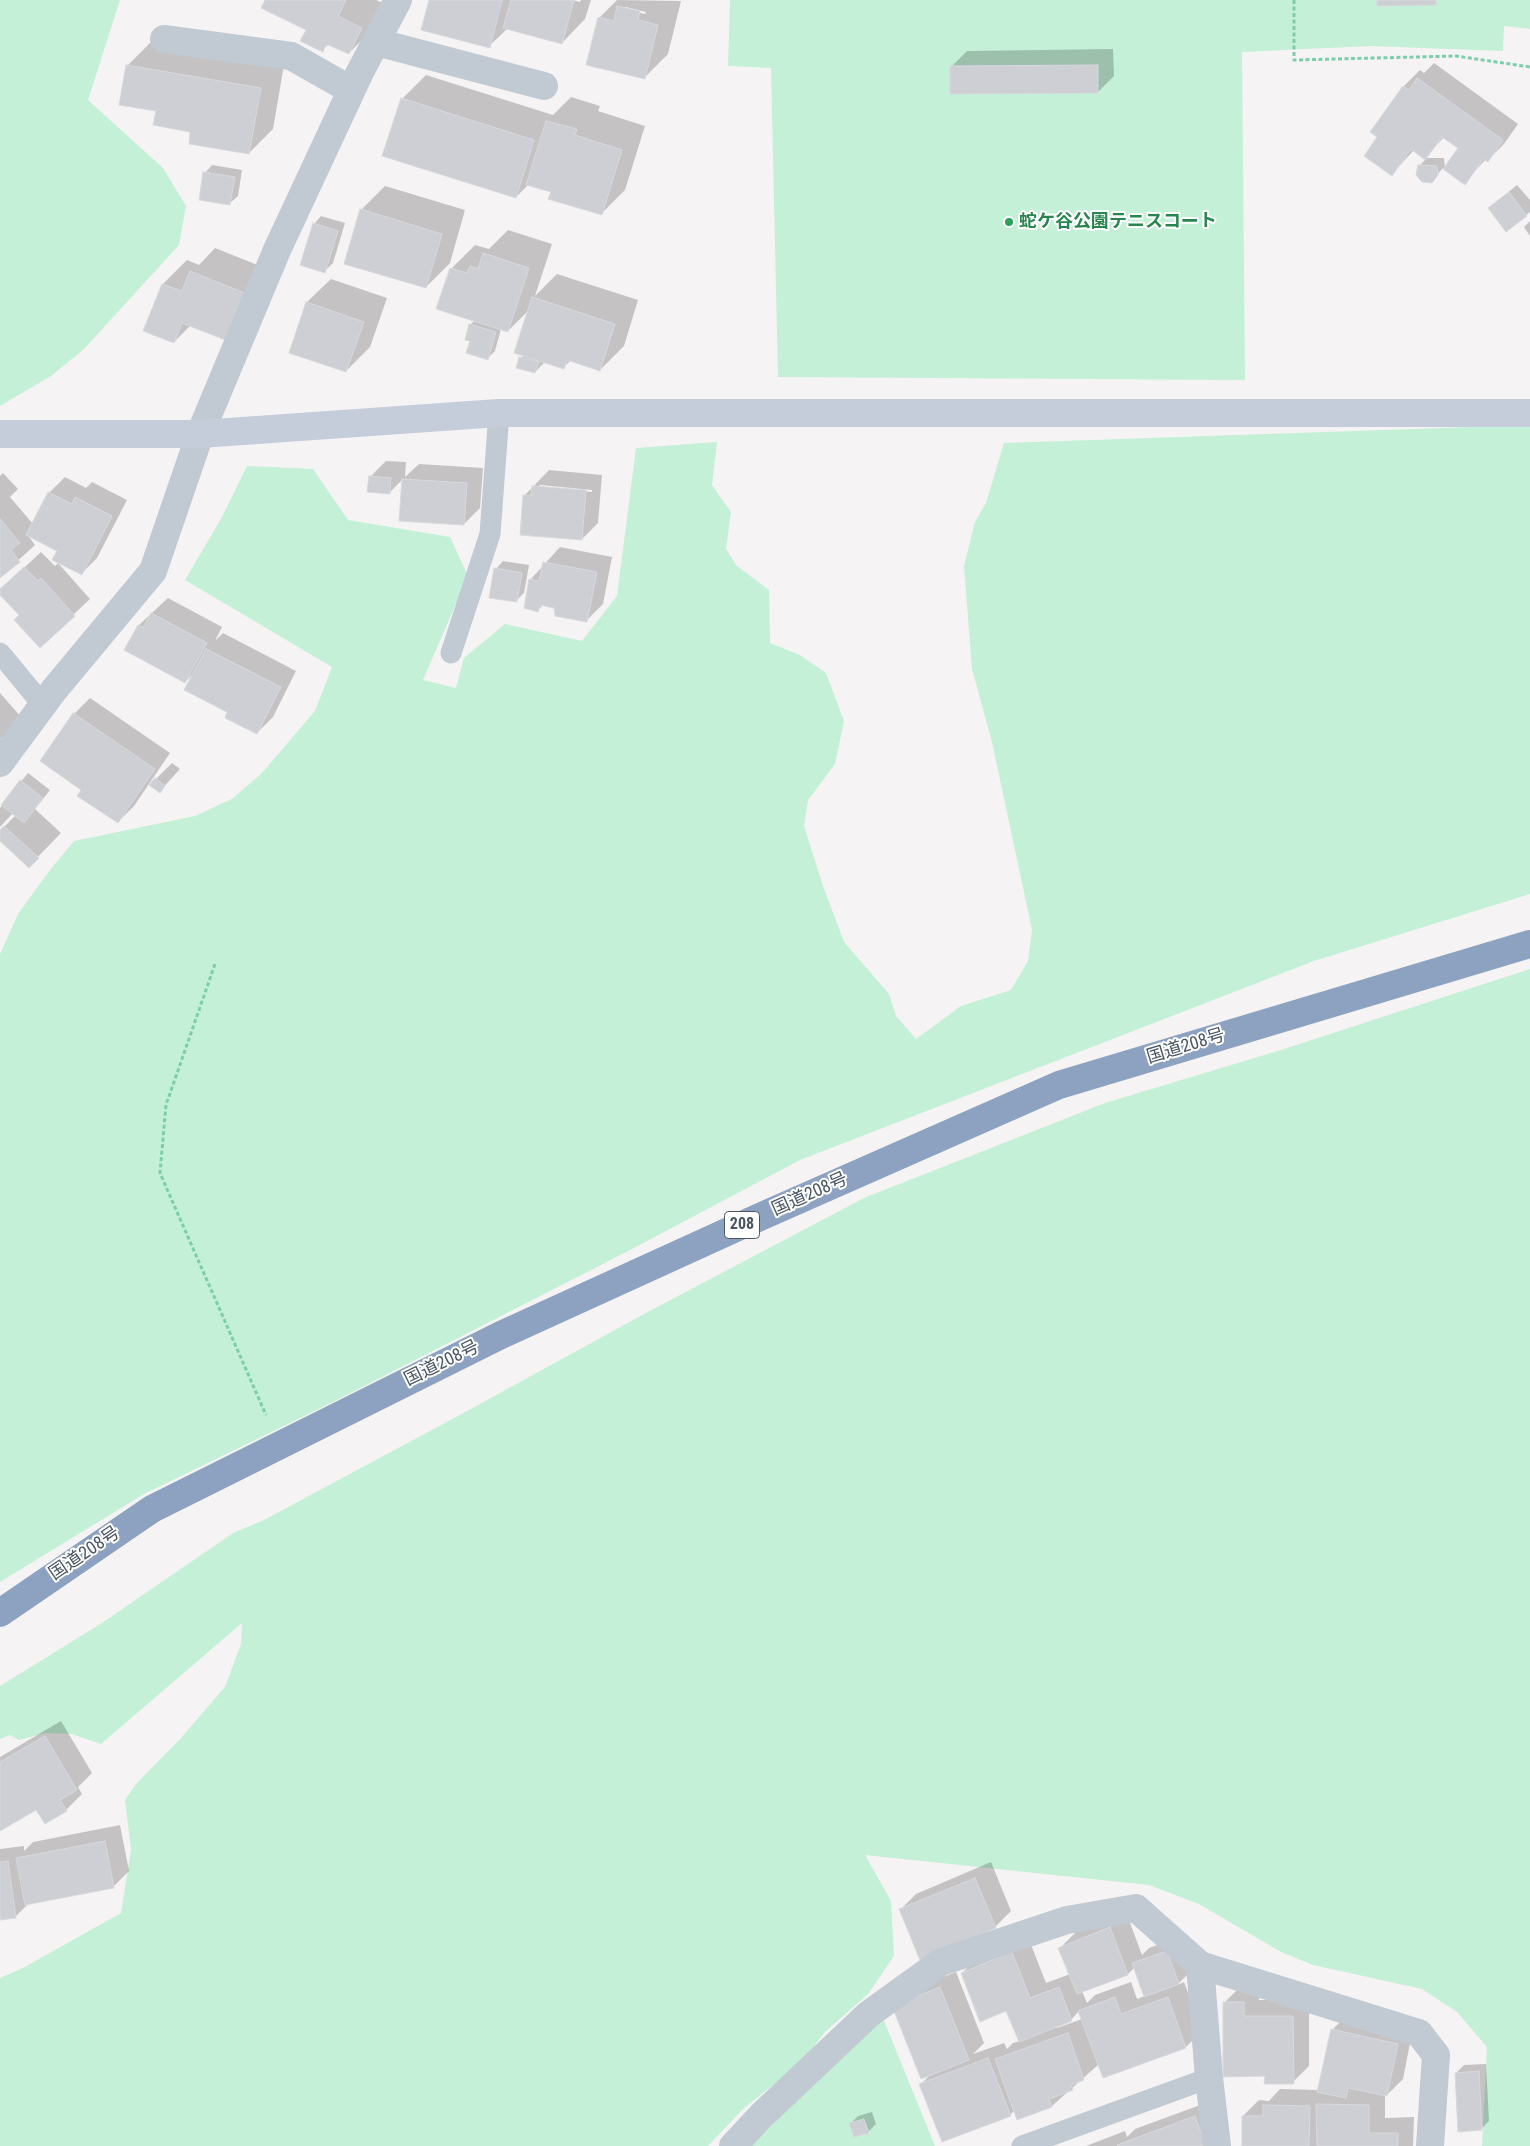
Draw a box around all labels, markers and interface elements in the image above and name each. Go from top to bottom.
place label: 蛇ケ谷公園テニスコート [1019,211,1217,233]
marker: 蛇ケ谷公園テニスコート [1003,216,1015,228]
street label: 国道208号 [1144,1025,1228,1069]
street label: 国道208号 [769,1169,851,1221]
road number: 208 [724,1212,760,1238]
street label: 国道208号 [401,1337,483,1391]
street label: 国道208号 [46,1522,124,1586]

